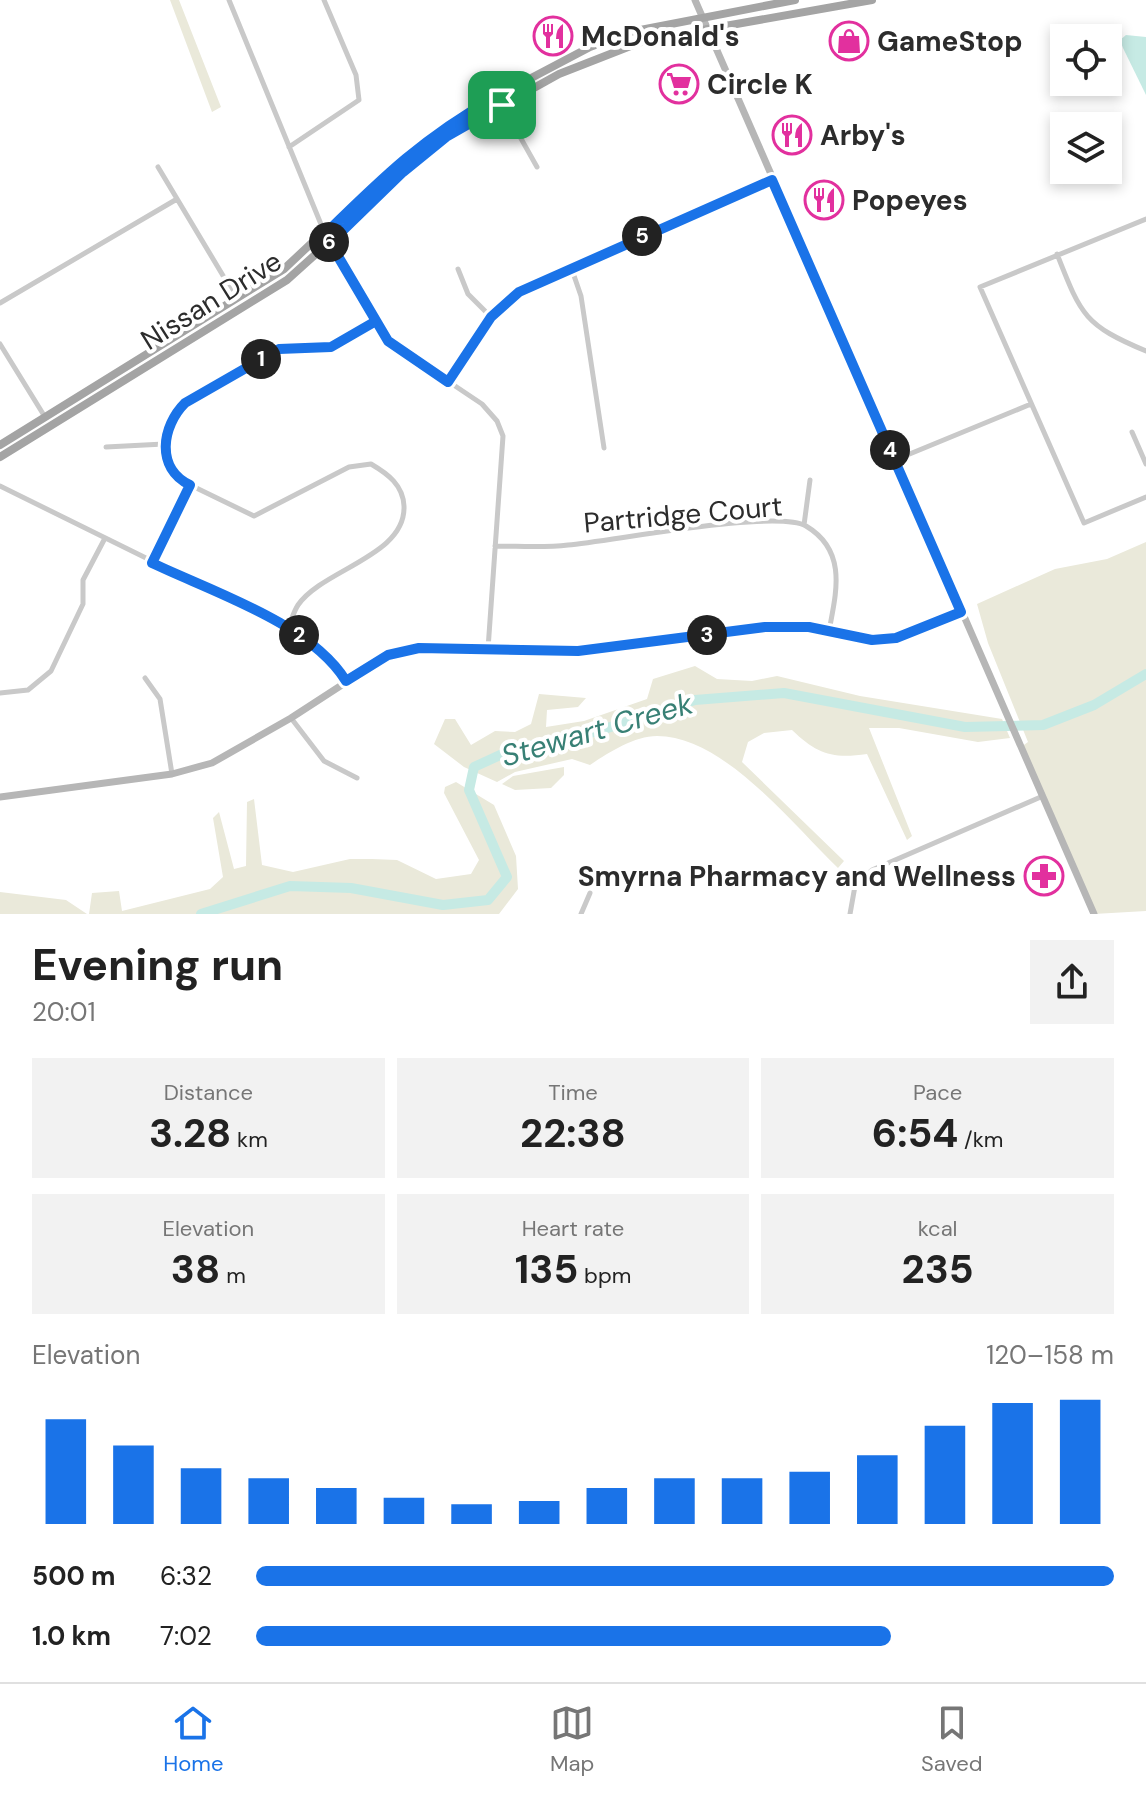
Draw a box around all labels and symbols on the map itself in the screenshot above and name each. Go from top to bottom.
restaurant icon: McDonald's [532,15,574,57]
place label: McDonald's [581,18,740,55]
shop icon: GameStop [828,20,870,62]
place label: GameStop [877,23,1023,60]
supermarket icon: Circle K [658,63,700,105]
place label: Circle K [707,66,813,103]
pin [468,71,536,139]
restaurant icon: Arby's [771,114,813,156]
place label: Arby's [820,117,906,154]
restaurant icon: Popeyes [803,179,845,221]
place label: Popeyes [852,182,968,219]
pin: 5 [622,216,662,256]
pin: 6 [309,222,349,262]
street label: Nissan Drive [134,243,289,358]
pin: 1 [241,339,281,379]
pin: 4 [870,430,910,470]
street label: Partridge Court [582,487,784,542]
pin: 2 [279,615,319,655]
pin: 3 [687,615,727,655]
water label: Stewart Creek [496,683,698,776]
pharmacy icon: Smyrna Pharmacy and Wellness [1023,855,1065,897]
place label: Smyrna Pharmacy and Wellness [578,858,1016,895]

